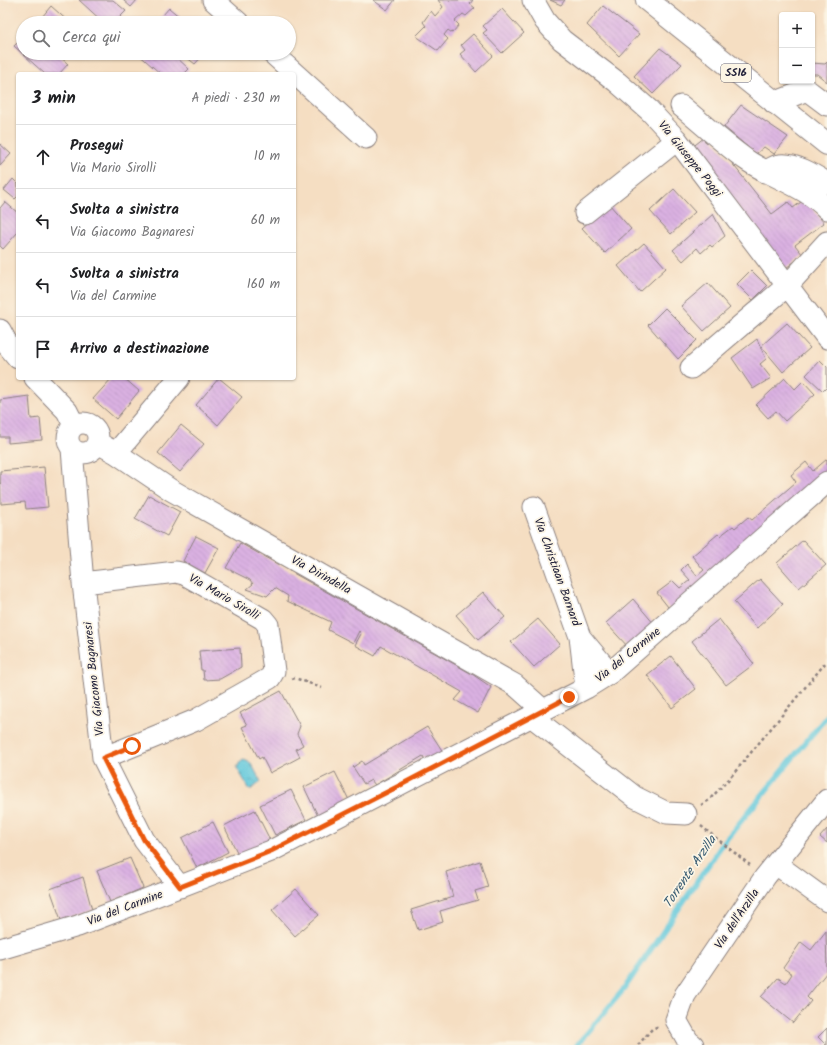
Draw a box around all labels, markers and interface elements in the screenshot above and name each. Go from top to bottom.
map controls [779,12,815,84]
button: + [779,12,815,48]
search box [16,16,296,60]
text: Cerca qui [62,26,120,50]
icon: search [30,27,52,49]
button: − [779,48,815,84]
road number: SS16 [721,64,751,82]
text: 3 min [32,85,76,112]
text: A piedi · 230 m [192,88,280,109]
street label: Via Giuseppe Poggi [653,116,728,202]
text: Prosegui [70,134,123,158]
icon: ahead [32,146,54,168]
text: 10 m [254,146,280,167]
text: Via Mario Sirolli [70,158,156,179]
text: Svolta a sinistra [70,198,179,222]
icon: left [32,210,54,232]
text: 60 m [251,210,280,231]
text: Via Giacomo Bagnaresi [70,222,194,243]
text: Svolta a sinistra [70,262,179,286]
icon: left [32,274,54,296]
text: 160 m [247,274,280,295]
text: Via del Carmine [70,286,156,307]
text: Arrivo a destinazione [70,337,209,361]
icon: arrive [32,338,54,360]
street label: Via Christiaan Barnard [529,515,586,630]
street label: Via Dirindella [287,551,355,600]
street label: Via Mario Sirolli [185,569,264,626]
street label: Via Giacomo Bagnaresi [78,620,109,737]
street label: Via del Carmine [591,622,665,688]
route end [560,688,578,706]
route start [123,737,141,755]
water label: Torrente Arzilla [658,831,723,913]
street label: Via del Carmine [84,885,166,931]
street label: Via dell'Arzilla [710,885,765,953]

